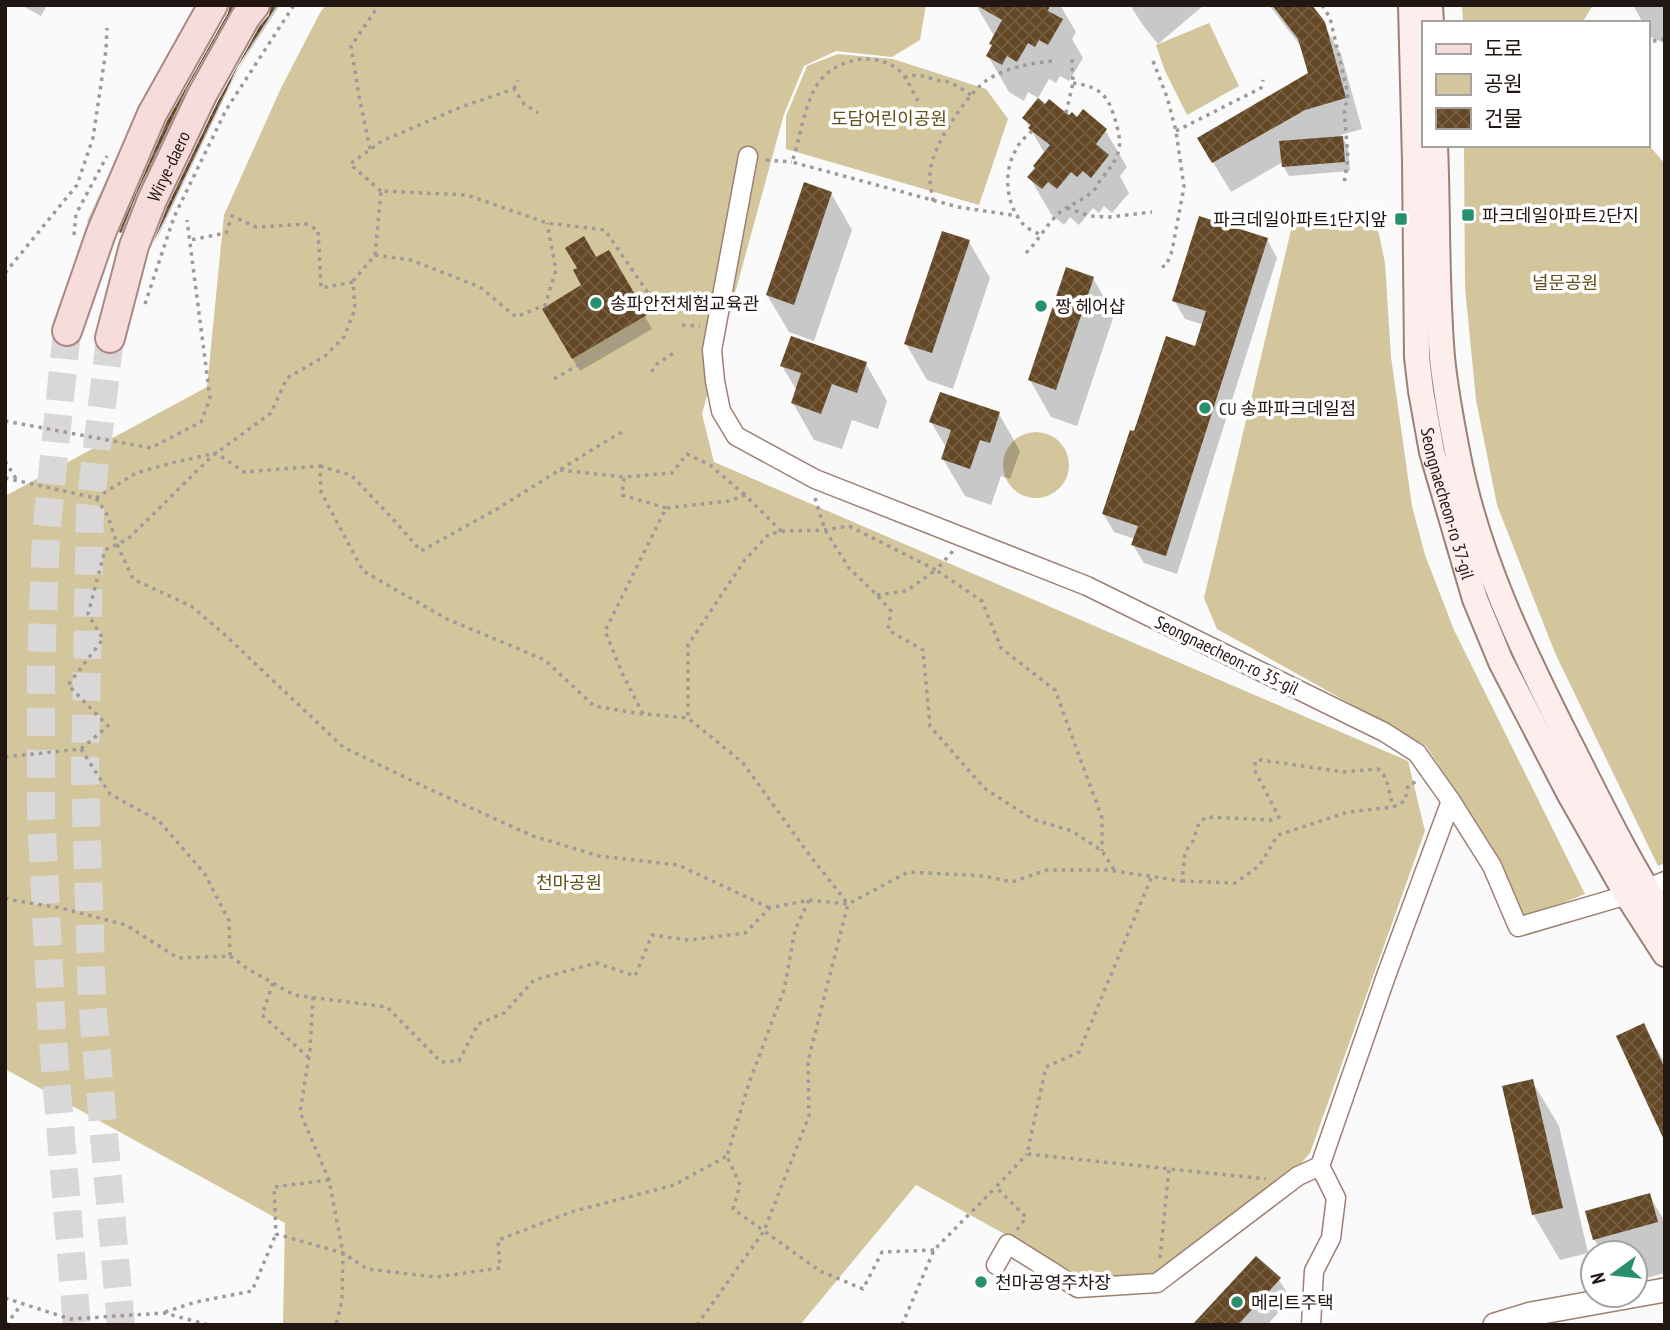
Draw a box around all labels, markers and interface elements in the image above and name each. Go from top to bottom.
legend [1422,21,1649,147]
text: 도로 [1484,35,1523,62]
text: 공원 [1484,70,1523,97]
text: 건물 [1484,105,1523,132]
park label: 도담어린이공원 [831,107,947,130]
street label: Wirye-daero [142,127,195,205]
place label: 파크데일아파트2단지 [1482,204,1639,227]
marker: 파크데일아파트2단지 [1460,207,1476,223]
place label: 파크데일아파트1단지앞 [1213,208,1387,231]
marker: 파크데일아파트1단지앞 [1393,211,1409,227]
park label: 널문공원 [1532,271,1598,294]
place label: 송파안전체험교육관 [610,292,759,315]
marker: 송파안전체험교육관 [588,295,604,311]
place label: 짱 헤어샵 [1055,295,1125,318]
marker: 짱 헤어샵 [1033,298,1049,314]
place label: CU 송파파크데일점 [1219,397,1356,420]
marker: CU 송파파크데일점 [1197,400,1213,416]
street label: Seongnaecheon-ro 37-gil [1416,426,1480,583]
street label: Seongnaecheon-ro 35-gil [1151,610,1303,700]
park label: 천마공원 [536,871,602,894]
north arrow [1579,1239,1649,1309]
text: N [1585,1270,1610,1286]
place label: 천마공영주차장 [995,1271,1111,1294]
marker: 천마공영주차장 [973,1274,989,1290]
place label: 메리트주택 [1251,1291,1334,1314]
marker: 메리트주택 [1229,1294,1245,1310]

